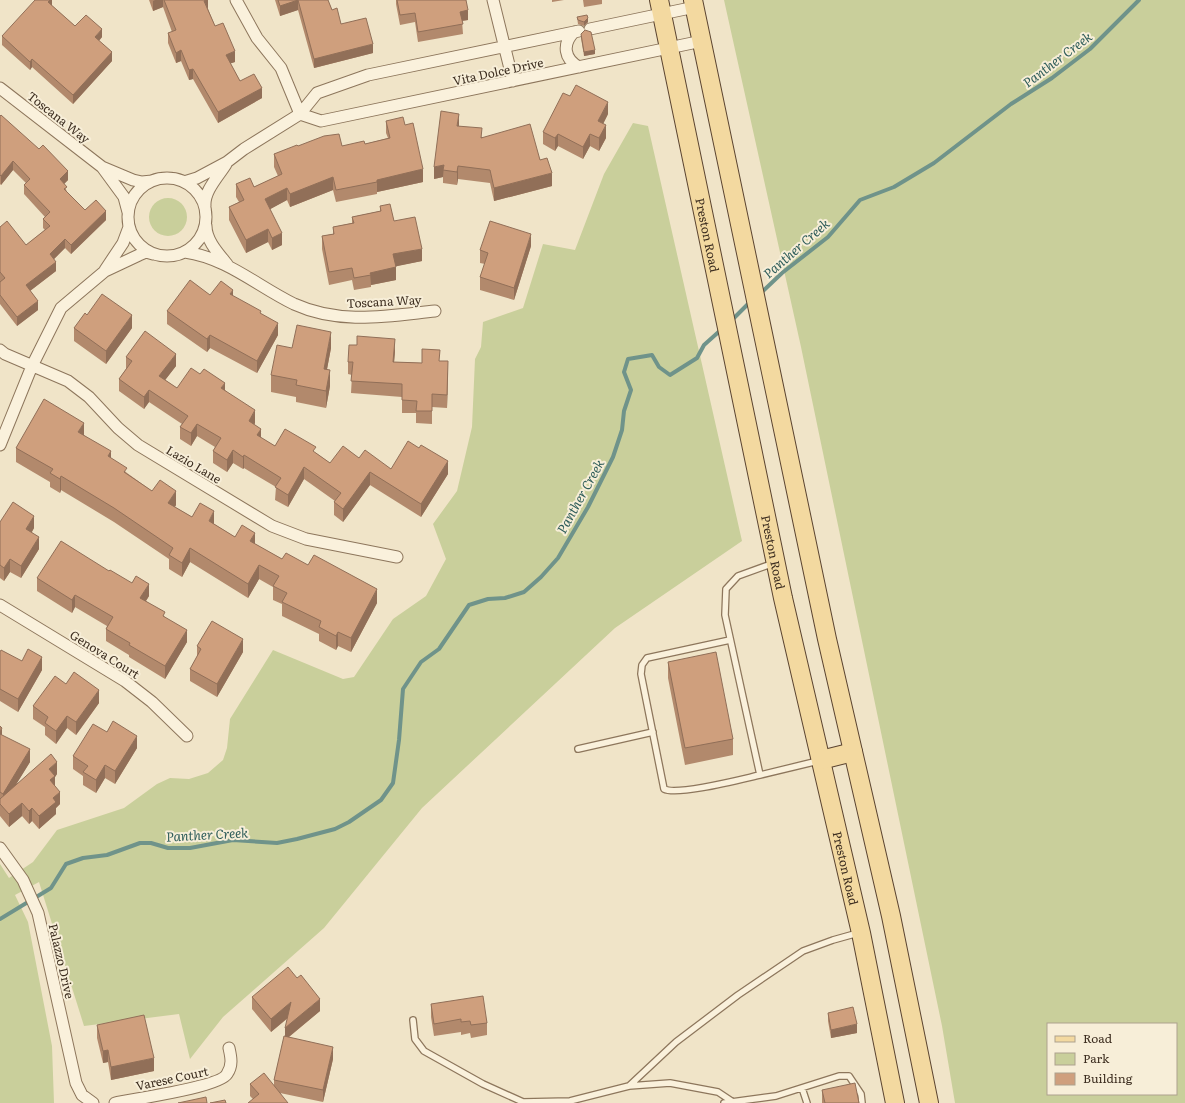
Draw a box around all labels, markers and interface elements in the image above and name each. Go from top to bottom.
water label: Panther Creek [1018,26,1096,91]
street label: Vita Dolce Drive [451,53,545,89]
street label: Toscana Way [24,87,94,147]
street label: Preston Road [691,196,724,274]
water label: Panther Creek [759,213,834,282]
street label: Toscana Way [346,290,422,312]
street label: Lazio Lane [163,440,225,488]
water label: Panther Creek [552,455,609,537]
street label: Preston Road [757,514,790,592]
street label: Genova Court [67,625,143,683]
water label: Panther Creek [165,822,249,846]
street label: Preston Road [829,829,863,907]
street label: Palazzo Drive [45,922,79,1000]
legend [1047,1023,1177,1095]
text: Road [1083,1029,1113,1047]
text: Park [1083,1049,1110,1067]
street label: Varese Court [134,1062,210,1094]
text: Building [1083,1069,1133,1087]

